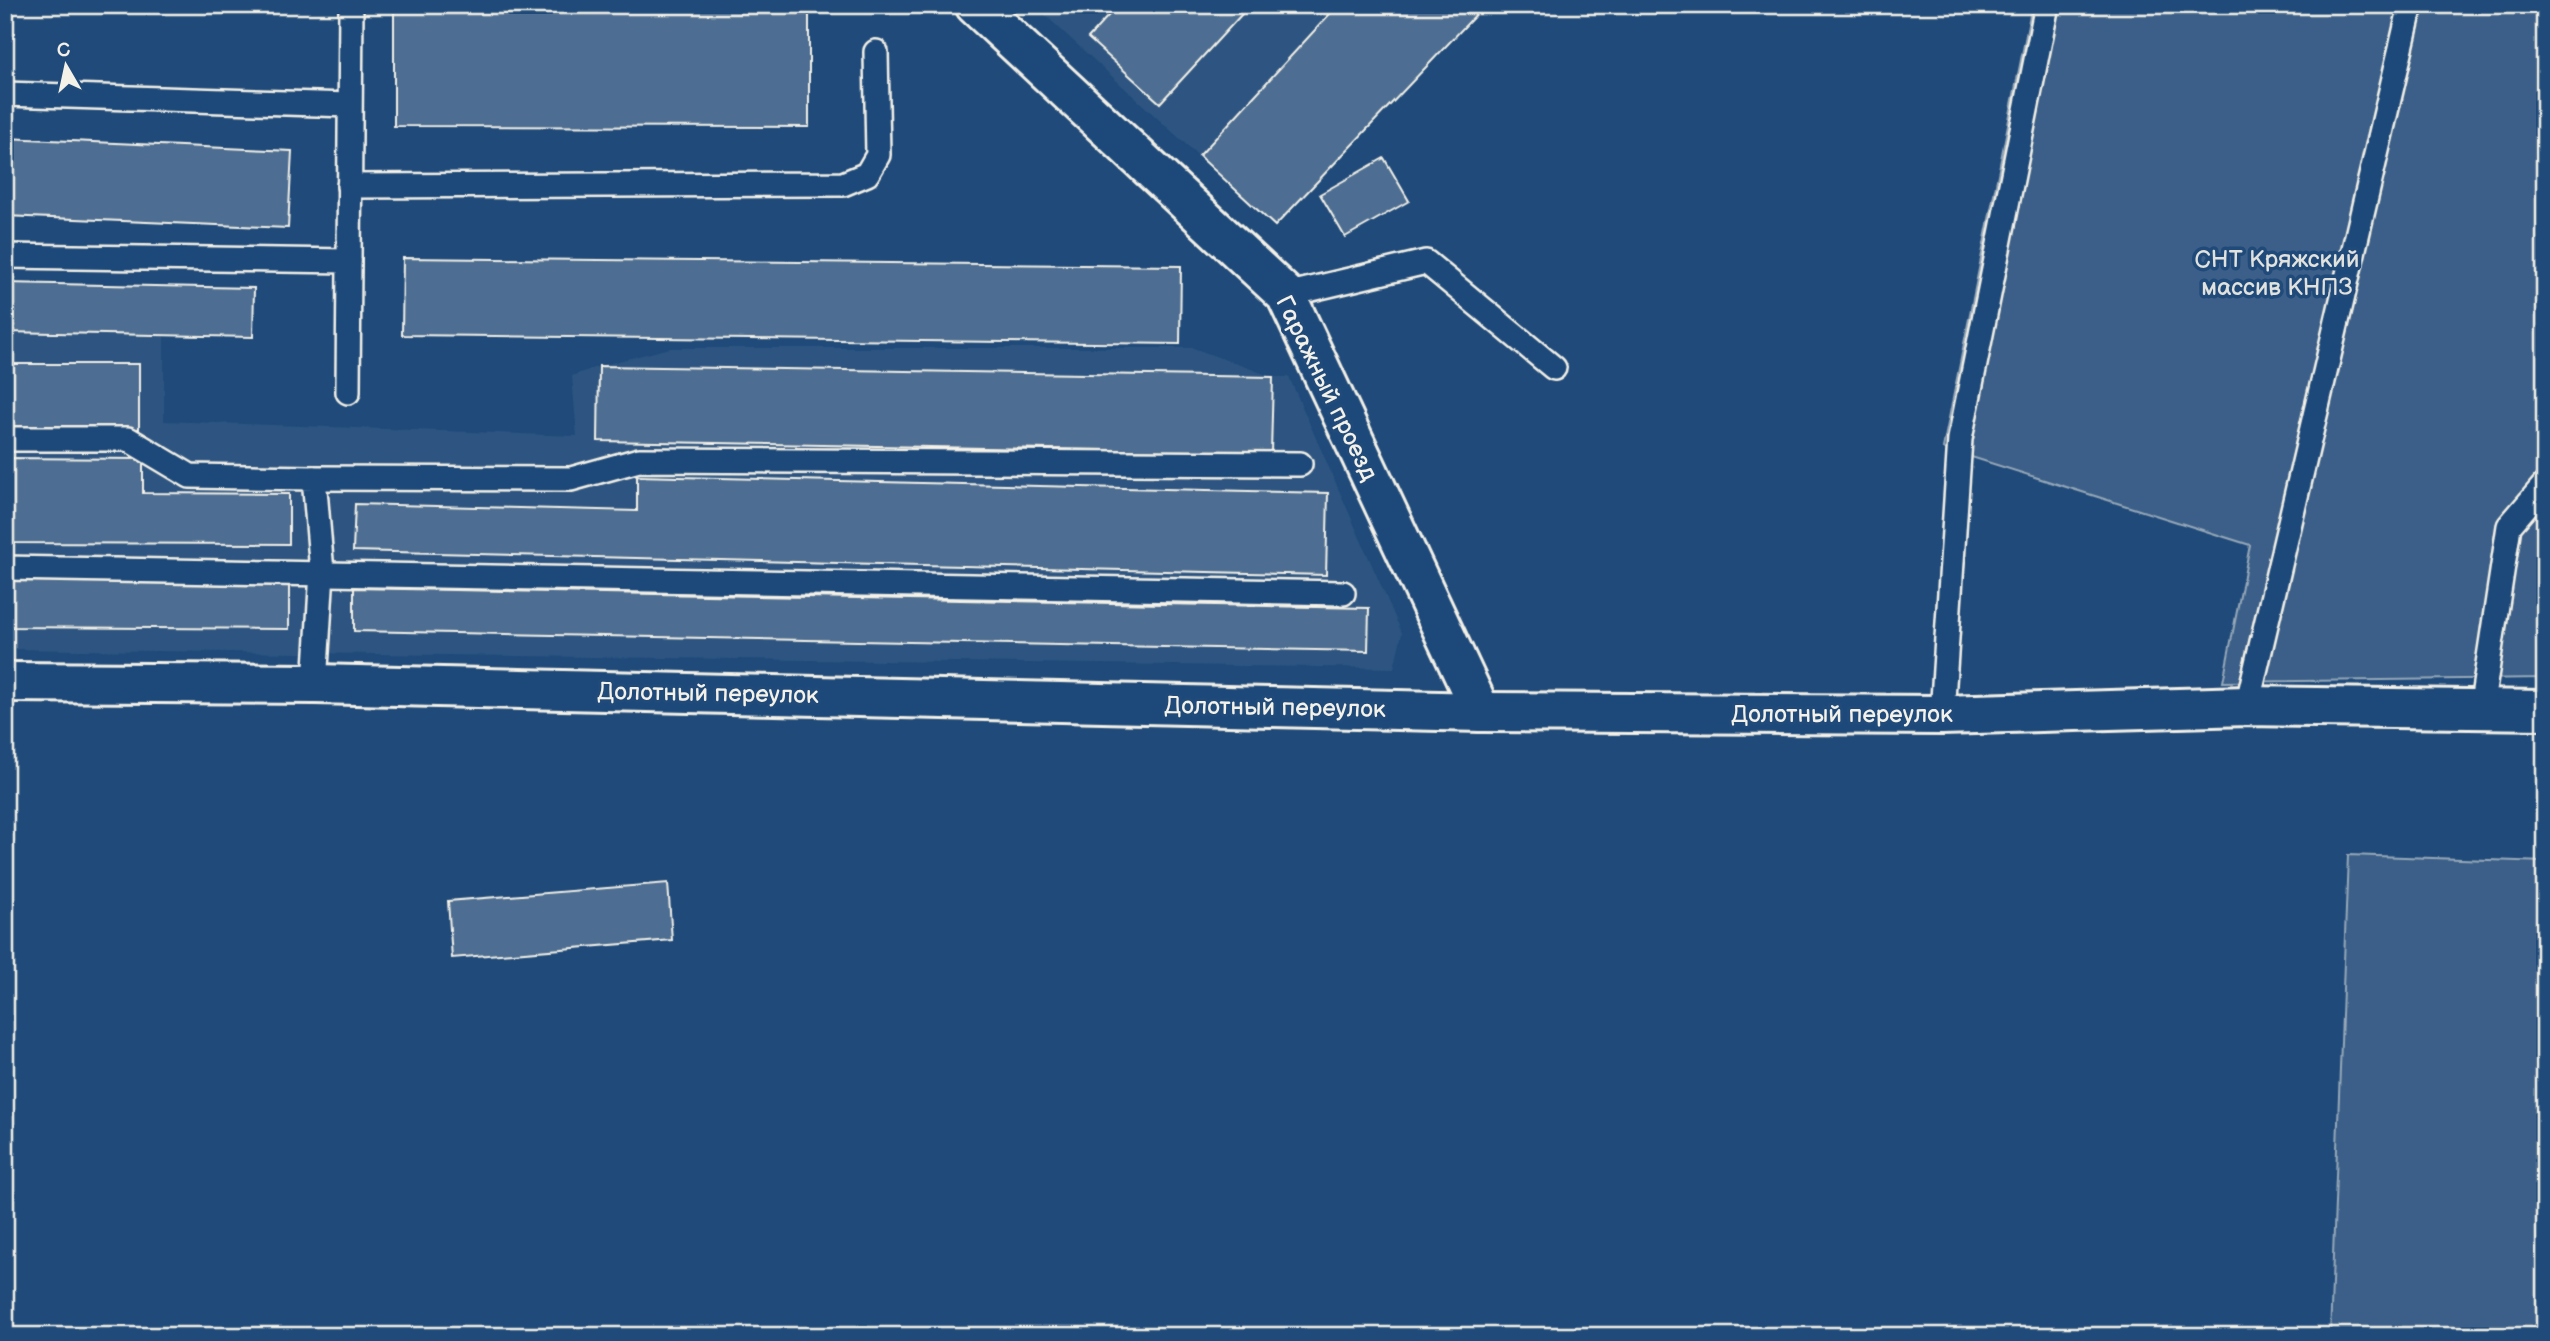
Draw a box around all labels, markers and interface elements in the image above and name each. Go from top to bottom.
north arrow [32,32,102,102]
text: С [55,38,72,63]
park label: СНТ Кряжский массив КНПЗ [2195,245,2359,302]
street label: Гаражный проезд [1269,291,1384,486]
street label: Долотный переулок [597,677,819,710]
street label: Долотный переулок [1164,691,1386,724]
street label: Долотный переулок [1731,700,1953,729]

